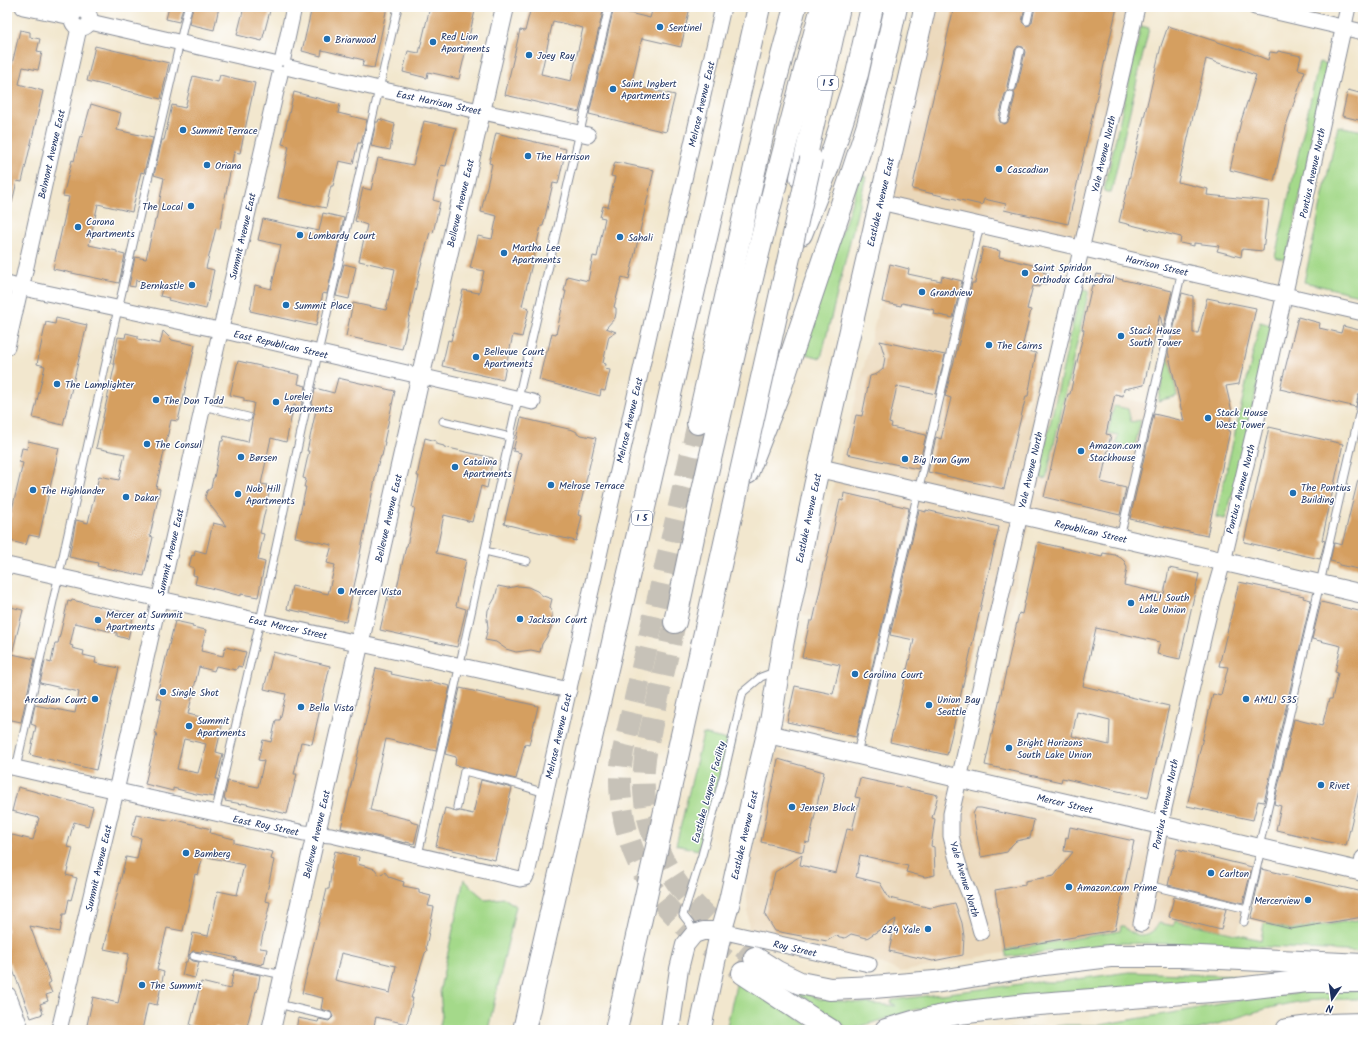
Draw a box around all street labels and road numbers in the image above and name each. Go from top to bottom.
street label: Melrose Avenue East [684,60,720,149]
road number: I 5 [818,76,838,90]
street label: East Harrison Street [395,86,483,120]
street label: Belmont Avenue East [34,108,70,200]
street label: Yale Avenue North [1087,114,1121,194]
street label: Pontius Avenue North [1296,127,1330,220]
street label: Eastlake Avenue East [863,156,899,248]
street label: Bellevue Avenue East [443,157,479,249]
street label: Summit Avenue East [225,191,261,281]
street label: Harrison Street [1124,251,1190,281]
street label: East Republican Street [232,326,330,364]
street label: Melrose Avenue East [612,376,648,465]
street label: Yale Avenue North [1014,430,1048,510]
street label: Pontius Avenue North [1222,443,1260,536]
street label: Bellevue Avenue East [371,472,407,564]
street label: Eastlake Avenue East [792,472,826,564]
street label: Summit Avenue East [153,507,189,597]
road number: I 5 [632,511,652,525]
street label: Republican Street [1053,516,1129,548]
street label: East Mercer Street [247,612,329,644]
street label: Melrose Avenue East [541,692,577,781]
street label: Eastlake Layover Facility [688,739,730,845]
street label: Pontius Avenue North [1149,758,1183,851]
street label: Bellevue Avenue East [299,788,335,880]
street label: Eastlake Avenue East [727,789,763,881]
street label: Mercer Street [1035,790,1095,818]
street label: East Roy Street [231,811,300,841]
street label: Summit Avenue East [81,823,117,913]
street label: Yale Avenue North [945,839,983,919]
street label: Roy Street [771,936,818,962]

